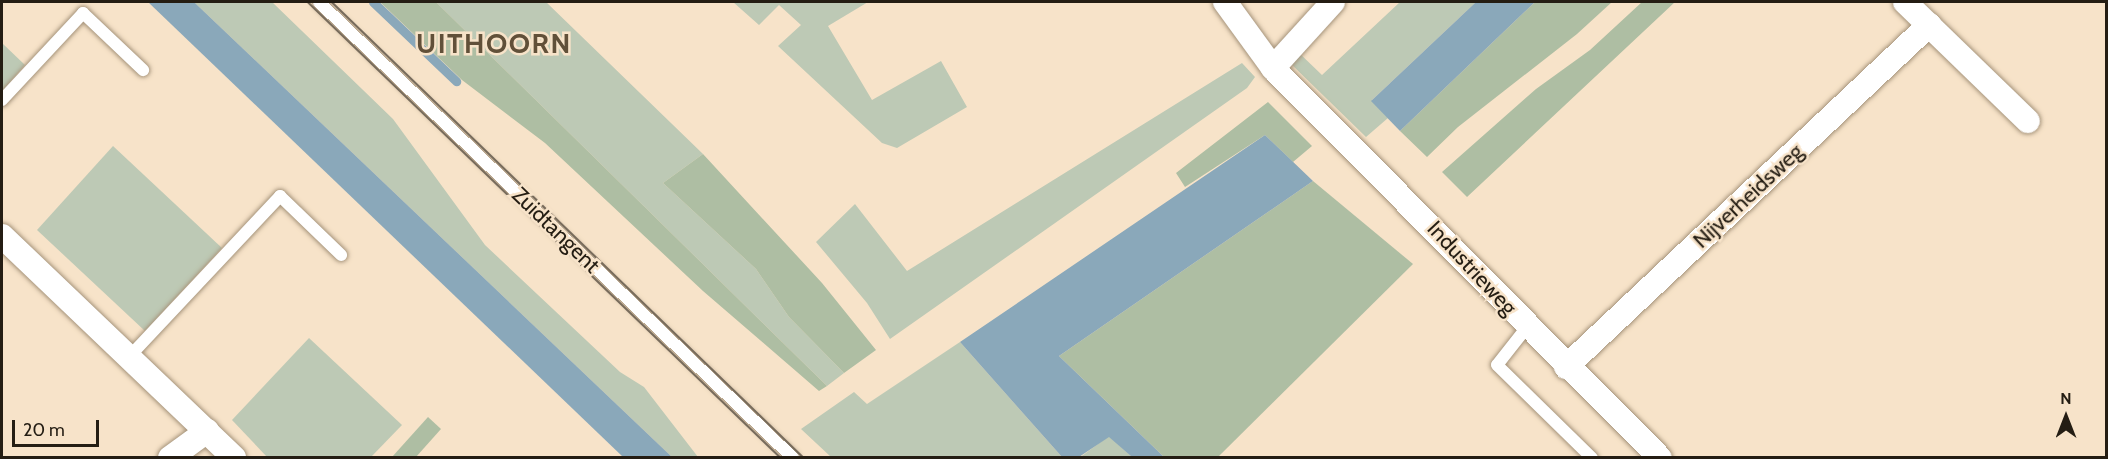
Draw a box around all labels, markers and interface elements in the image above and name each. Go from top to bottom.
district label: UITHOORN [416,26,572,60]
street label: Nijverheidsweg [1688,138,1808,254]
street label: Zuidtangent [507,182,605,278]
street label: Industrieweg [1422,216,1522,320]
north arrow [2036,387,2096,447]
text: N [2060,389,2072,408]
scale bar [15,408,102,446]
text: 20 m [23,419,65,441]

